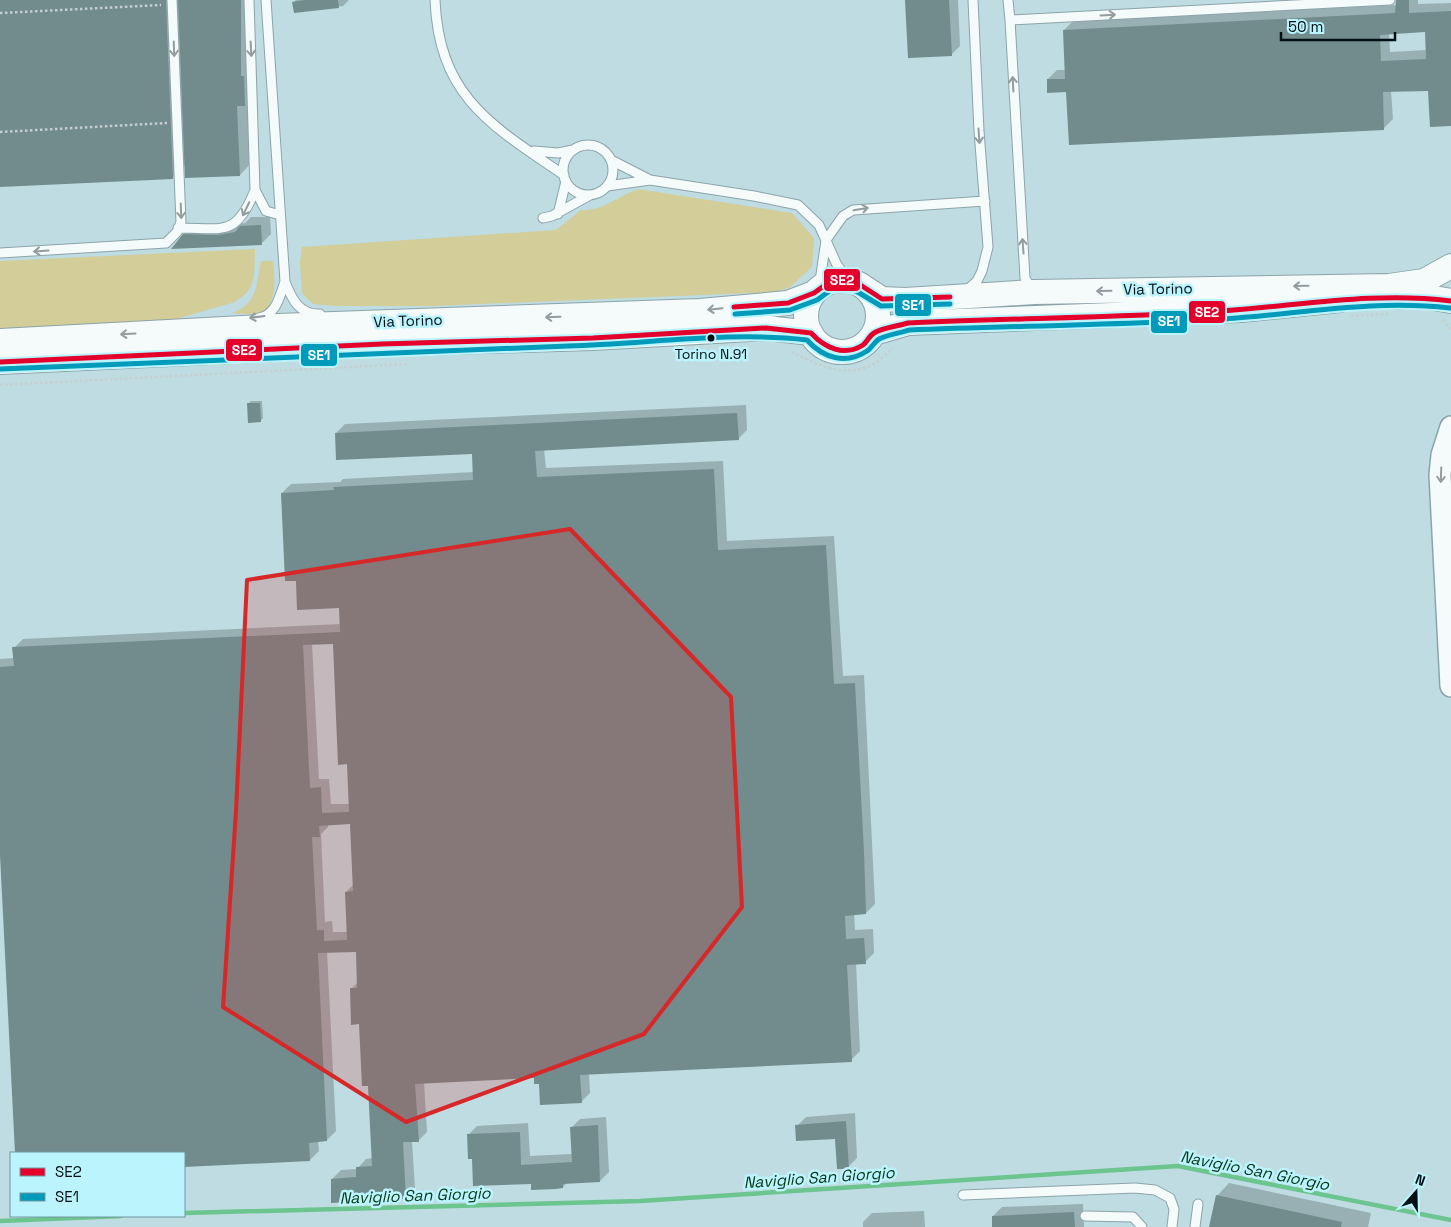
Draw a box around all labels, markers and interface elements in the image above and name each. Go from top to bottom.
one-way arrow [1100,10,1116,19]
scale bar [1281,10,1395,42]
text: 50 m [1288,17,1323,36]
one-way arrow [169,40,178,56]
one-way arrow [246,40,255,56]
one-way arrow [1009,76,1018,92]
one-way arrow [975,128,984,144]
one-way arrow [241,202,251,217]
one-way arrow [176,203,185,219]
one-way arrow [852,204,868,214]
one-way arrow [1018,238,1027,254]
one-way arrow [33,246,49,255]
line badge: SE2 [823,268,861,292]
text: SE2 [830,271,854,289]
street label: Via Torino [1123,278,1193,299]
one-way arrow [1294,282,1310,291]
one-way arrow [1096,286,1112,295]
line badge: SE1 [894,293,932,317]
text: SE1 [902,296,924,314]
line badge: SE2 [1188,300,1226,324]
text: SE2 [1195,303,1219,321]
one-way arrow [707,304,723,314]
street label: Via Torino [373,310,443,331]
line badge: SE1 [1150,310,1188,334]
one-way arrow [250,312,266,322]
one-way arrow [545,312,562,322]
text: SE1 [1158,312,1180,330]
one-way arrow [121,330,137,339]
marker: Torino N.91 [706,333,716,343]
line badge: SE2 [225,338,263,362]
text: SE2 [232,341,256,359]
line badge: SE1 [300,343,338,367]
place label: Torino N.91 [675,345,747,363]
text: SE1 [308,346,330,364]
one-way arrow [1436,466,1445,482]
water label: Naviglio San Giorgio [1179,1146,1332,1195]
legend [10,1152,185,1217]
text: SE2 [55,1162,82,1181]
water label: Naviglio San Giorgio [743,1162,896,1193]
north arrow [1391,1167,1441,1217]
text: N [1413,1170,1428,1190]
water label: Naviglio San Giorgio [339,1182,492,1209]
text: SE1 [55,1187,79,1206]

